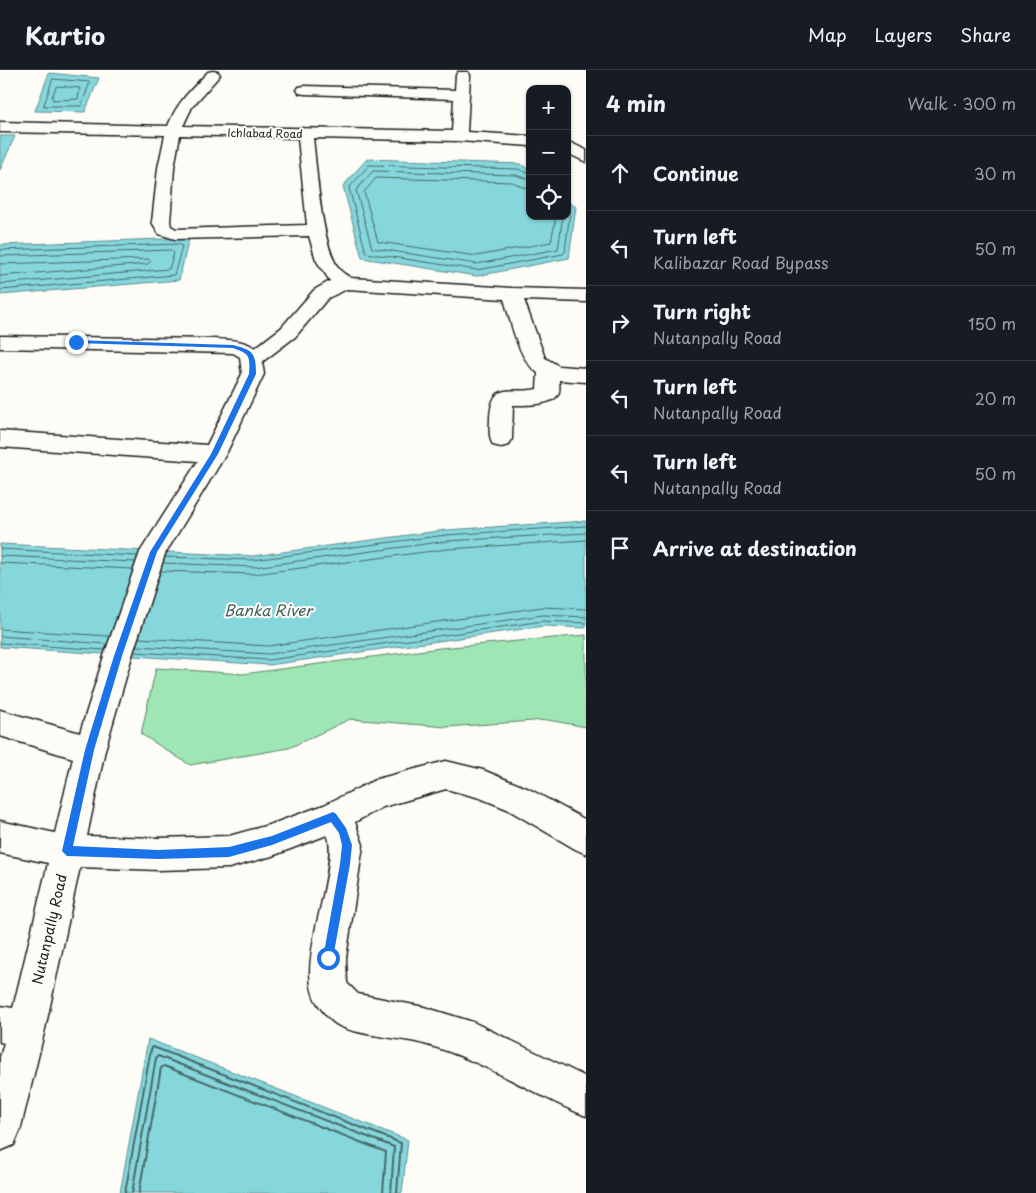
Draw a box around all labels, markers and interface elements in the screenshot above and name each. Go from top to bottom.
text: Kartio [25,17,105,53]
text: Map [808,21,847,48]
text: Layers [875,21,932,48]
text: Share [960,21,1011,48]
map controls [526,85,571,220]
button: + [526,85,571,130]
text: 4 min [606,87,666,119]
text: Walk · 300 m [907,91,1016,115]
street label: Ichlabad Road [227,124,303,142]
button: − [526,130,571,175]
icon: ahead [606,159,634,187]
text: Continue [653,159,739,187]
text: 30 m [974,161,1016,185]
button: locate [526,175,571,220]
text: Turn left [653,222,737,250]
icon: left [606,234,634,262]
text: 50 m [975,236,1016,260]
text: Kalibazar Road Bypass [653,250,829,274]
text: Turn right [653,297,751,325]
icon: right [606,309,634,337]
text: 150 m [968,311,1016,335]
text: Nutanpally Road [653,325,782,349]
route end [65,331,88,354]
text: Turn left [653,372,737,400]
icon: left [606,384,634,412]
text: 20 m [975,386,1016,410]
text: Nutanpally Road [653,400,782,424]
text: Turn left [653,447,737,475]
icon: left [606,459,634,487]
text: 50 m [975,461,1016,485]
text: Nutanpally Road [653,475,782,499]
icon: arrive [606,534,634,562]
text: Arrive at destination [653,534,857,562]
water label: Banka River [224,598,314,621]
street label: Nutanpally Road [26,872,72,986]
route start [317,947,340,970]

